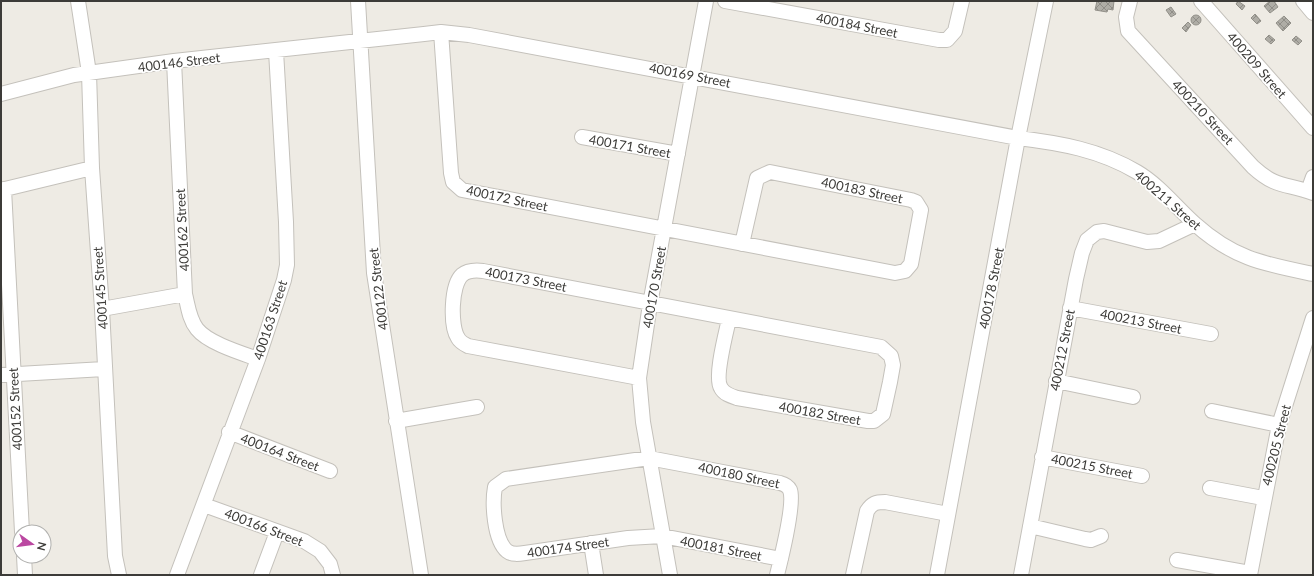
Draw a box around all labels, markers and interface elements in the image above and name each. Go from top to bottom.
street label: 400184 Street [815,9,899,41]
street label: 400209 Street [1224,29,1290,102]
street label: 400146 Street [137,49,221,75]
street label: 400169 Street [648,59,732,91]
street label: 400210 Street [1169,76,1237,148]
street label: 400171 Street [588,131,672,161]
street label: 400211 Street [1132,167,1205,233]
street label: 400183 Street [820,174,904,207]
street label: 400172 Street [465,182,549,215]
street label: 400162 Street [172,188,192,272]
street label: 400170 Street [639,245,669,329]
street label: 400145 Street [89,246,111,330]
street label: 400178 Street [975,246,1007,330]
street label: 400122 Street [365,247,391,331]
street label: 400173 Street [484,263,568,295]
street label: 400163 Street [250,278,291,362]
street label: 400213 Street [1099,305,1183,337]
street label: 400212 Street [1046,308,1078,392]
street label: 400152 Street [5,367,25,451]
street label: 400182 Street [778,398,862,428]
street label: 400205 Street [1258,403,1294,487]
street label: 400164 Street [238,430,322,474]
street label: 400215 Street [1050,450,1134,482]
street label: 400180 Street [697,459,781,492]
street label: 400166 Street [222,505,306,549]
north arrow [12,524,52,564]
street label: 400181 Street [679,532,763,564]
street label: 400174 Street [526,533,610,561]
text: N [35,541,50,552]

